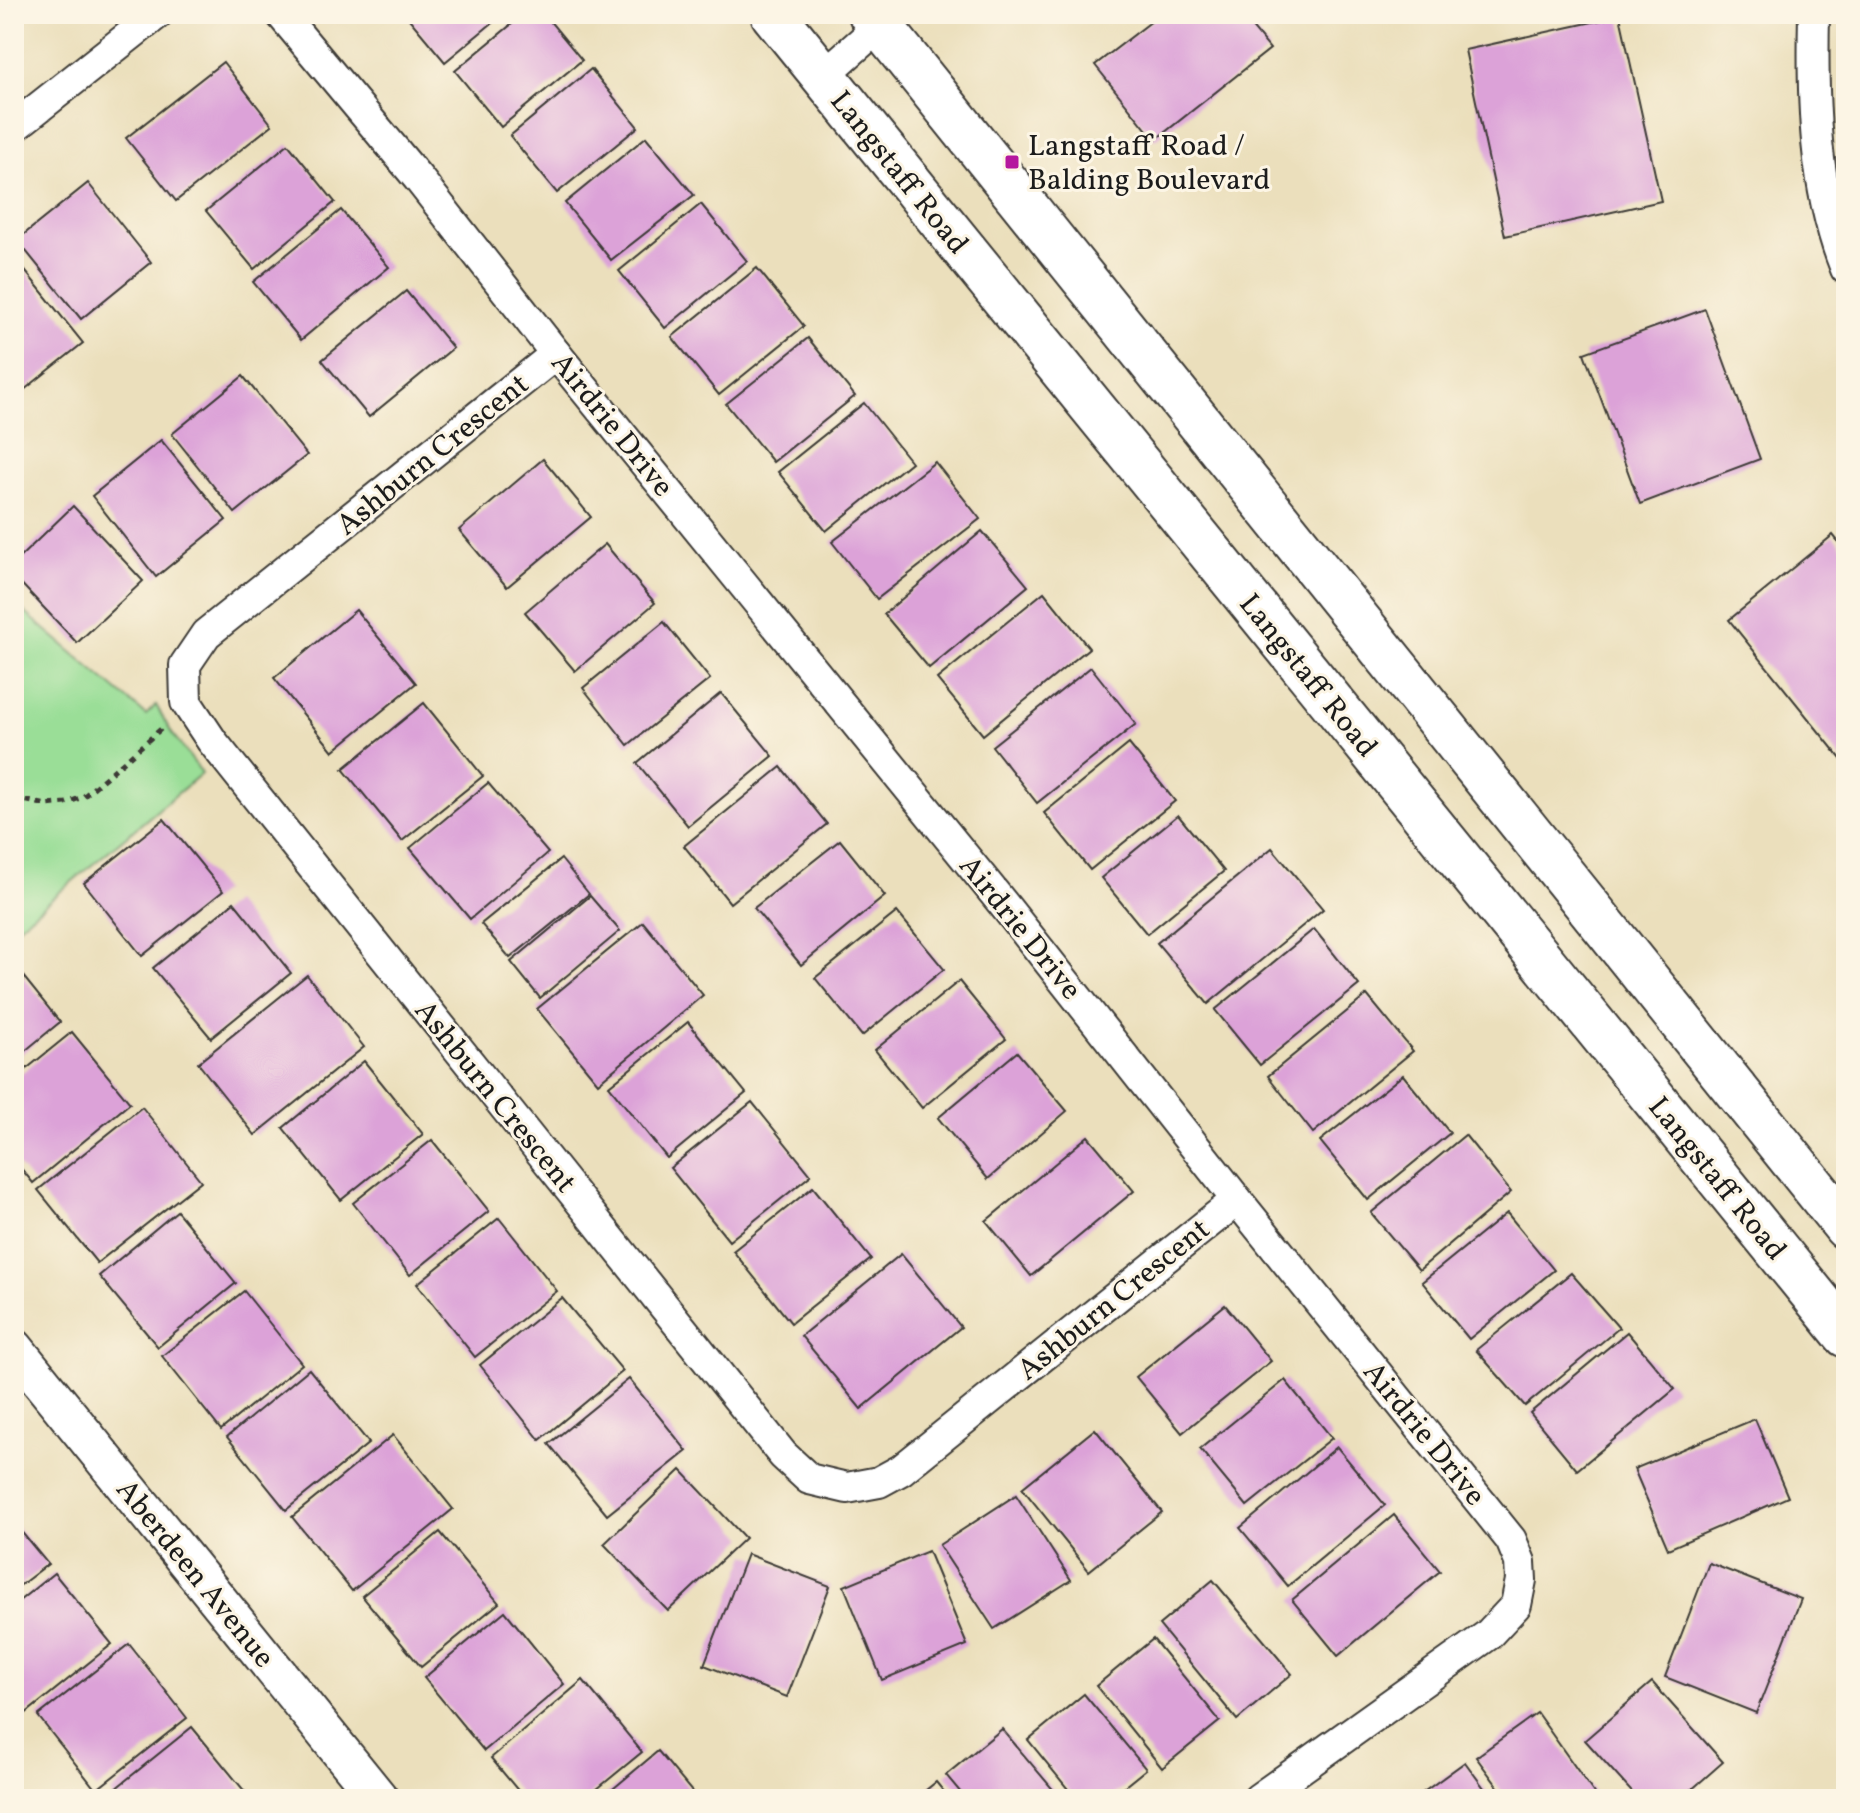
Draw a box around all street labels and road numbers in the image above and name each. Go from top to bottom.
street label: Langstaff Road [819,82,978,264]
street label: Airdrie Drive [540,344,683,506]
street label: Ashburn Crescent [328,365,539,546]
street label: Langstaff Road [1228,585,1387,767]
street label: Airdrie Drive [948,847,1091,1009]
street label: Ashburn Crescent [404,992,585,1203]
street label: Langstaff Road [1637,1088,1796,1270]
street label: Ashburn Crescent [1009,1210,1220,1391]
street label: Airdrie Drive [1352,1353,1495,1515]
street label: Aberdeen Avenue [105,1471,284,1678]

